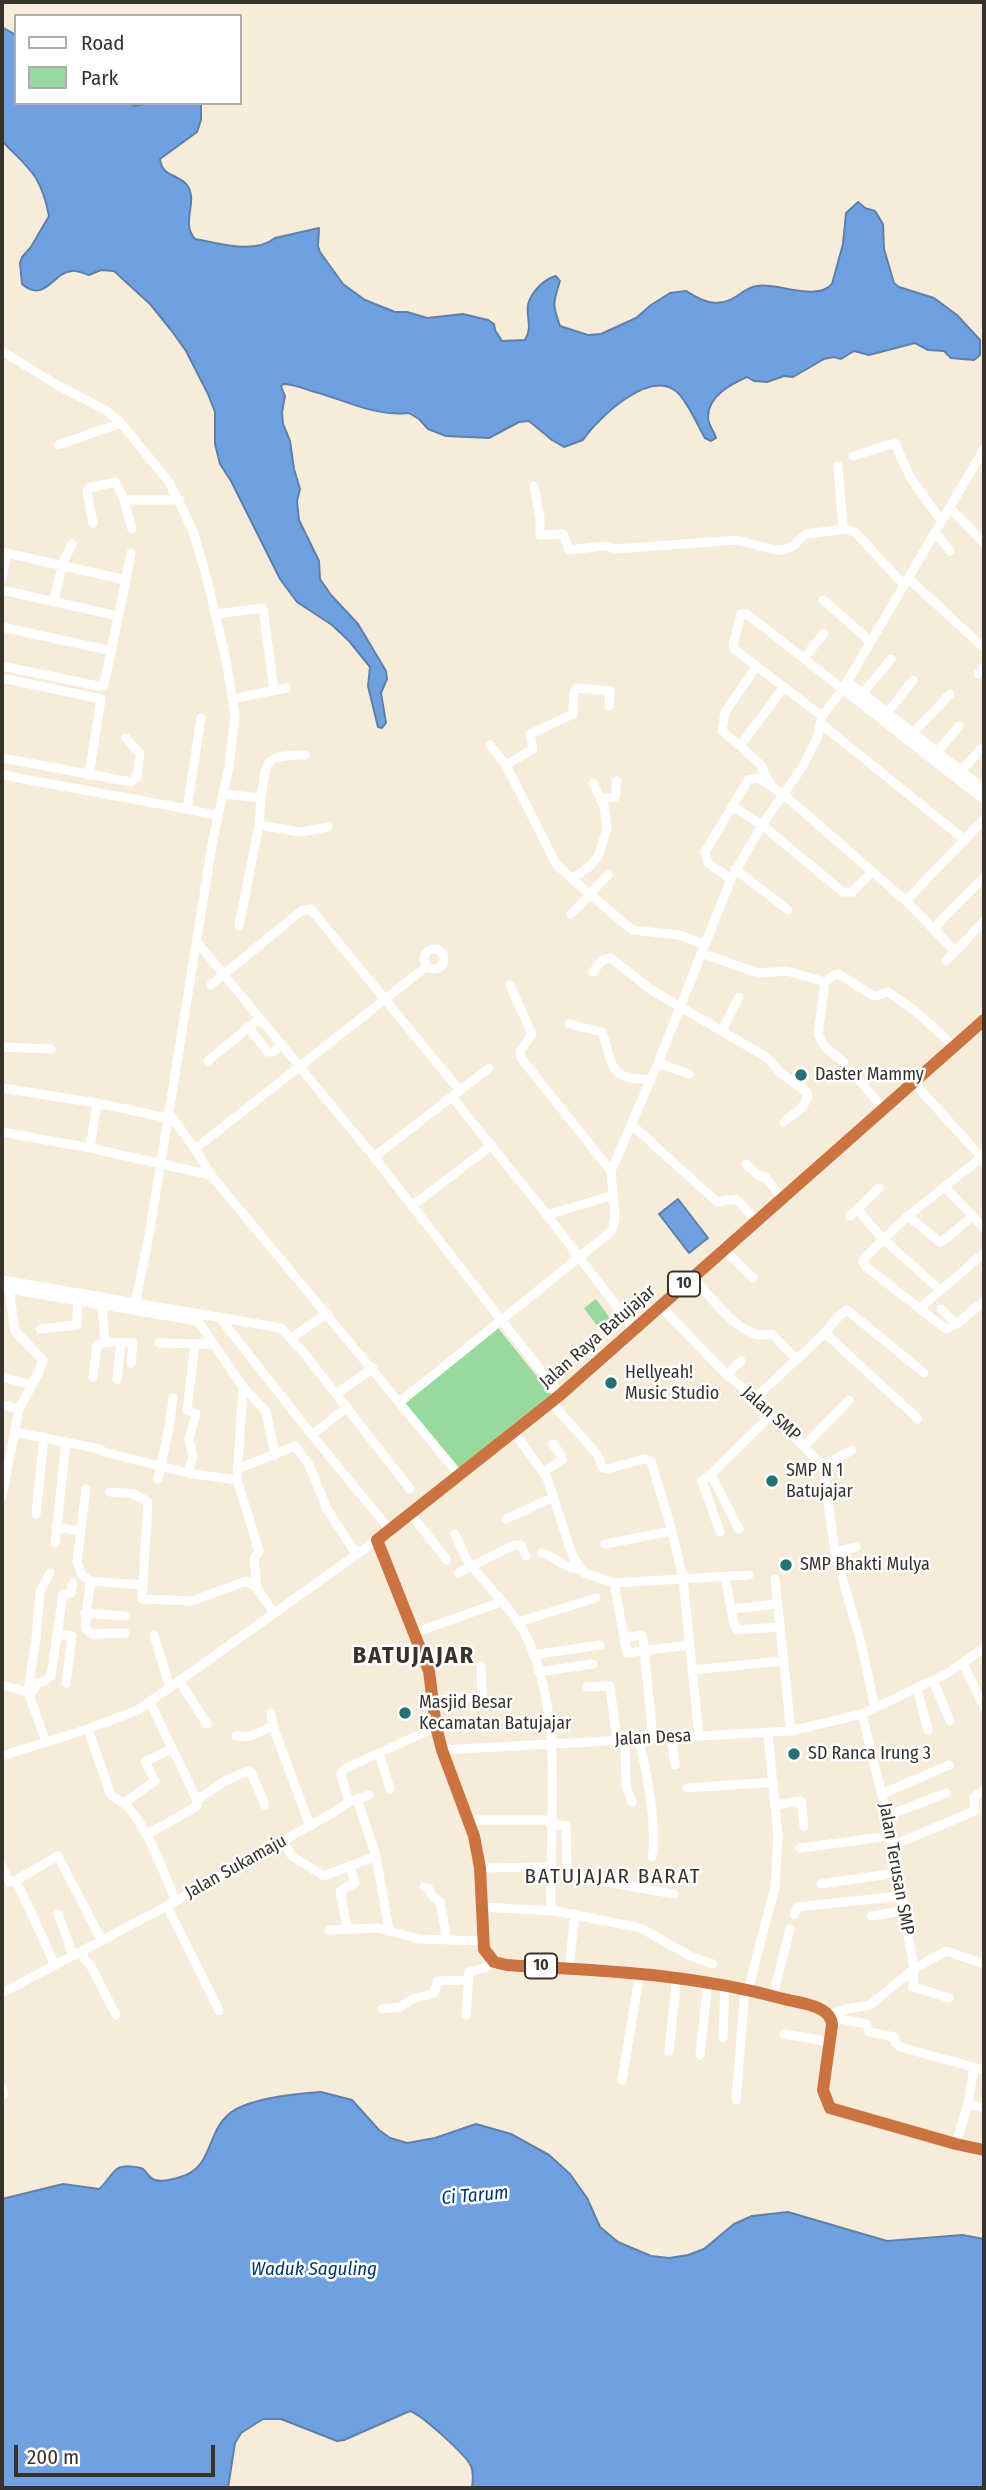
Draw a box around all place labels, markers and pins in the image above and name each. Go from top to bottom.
place label: Daster Mammy [815,1064,924,1086]
marker: Daster Mammy [793,1067,809,1083]
place label: Hellyeah! Music Studio [625,1362,719,1404]
marker: Hellyeah! Music Studio [603,1375,619,1391]
place label: SMP N 1 Batujajar [786,1460,853,1502]
marker: SMP N 1 Batujajar [764,1473,780,1489]
place label: SMP Bhakti Mulya [800,1554,930,1576]
marker: SMP Bhakti Mulya [778,1557,794,1573]
place label: Masjid Besar Kecamatan Batujajar [419,1692,571,1734]
marker: Masjid Besar Kecamatan Batujajar [397,1705,413,1721]
place label: SD Ranca Irung 3 [808,1743,931,1765]
marker: SD Ranca Irung 3 [786,1746,802,1762]

